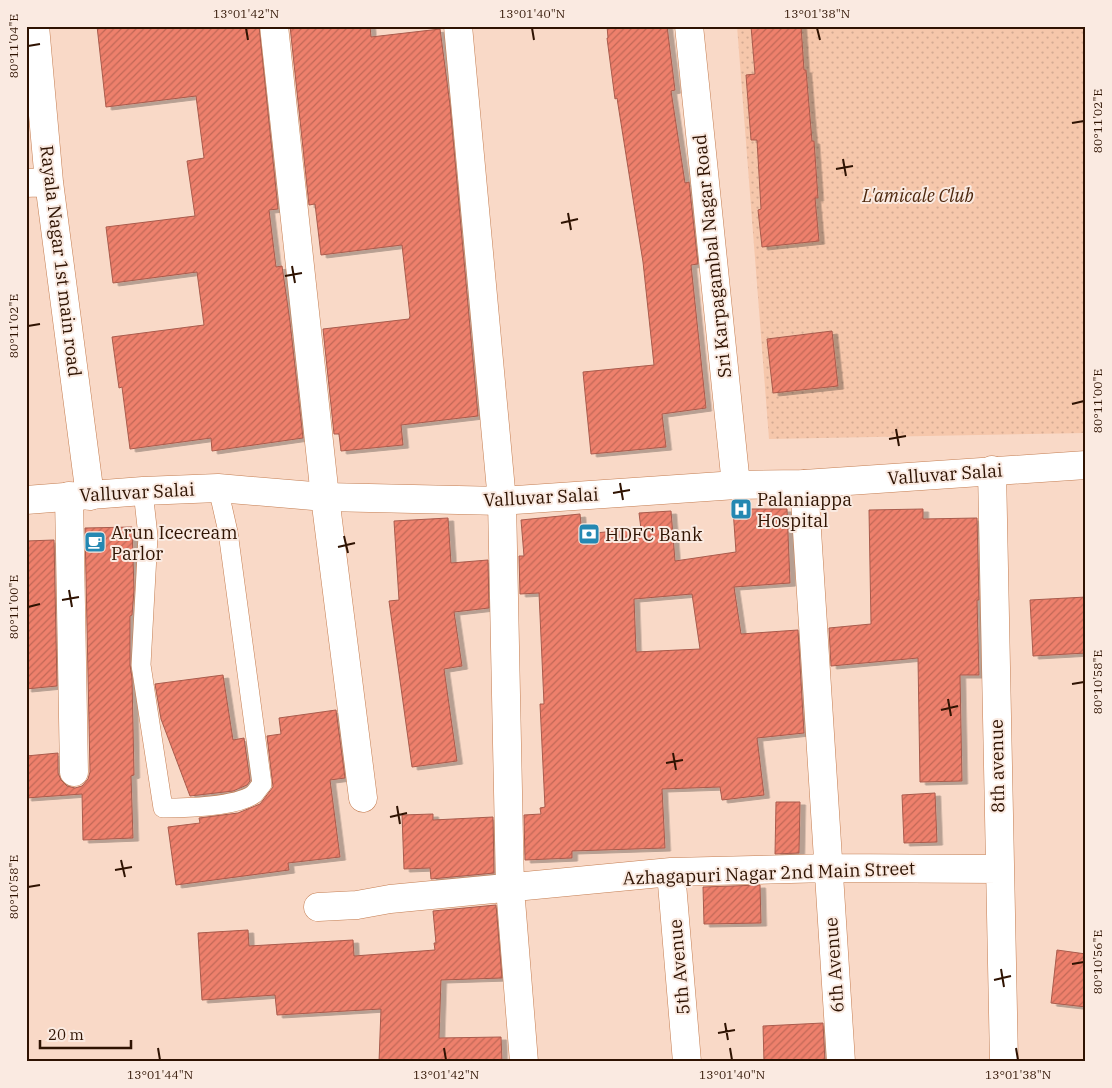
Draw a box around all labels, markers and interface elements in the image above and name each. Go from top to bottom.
text: 13°01'42"N [213,6,279,21]
text: 13°01'40"N [499,6,565,21]
text: 13°01'38"N [784,6,850,21]
text: 80°11'04"E [6,14,21,78]
text: 80°11'02"E [1090,89,1105,153]
street label: Sri Karpagambal Nagar Road [688,133,736,379]
street label: Rayala Nagar 1st main road [35,144,87,378]
park label: L'amicale Club [861,184,974,207]
text: 80°11'02"E [6,294,21,358]
text: 80°11'00"E [1090,369,1105,433]
street label: Valluvar Salai [887,458,1004,489]
street label: Valluvar Salai [79,477,195,506]
street label: Valluvar Salai [483,482,599,511]
place label: Palaniappa Hospital [757,488,852,532]
hospital icon: Palaniappa Hospital [729,497,753,521]
place label: Arun Icecream Parlor [111,521,238,565]
bank icon: HDFC Bank [577,522,601,546]
place label: HDFC Bank [605,523,703,546]
cafe icon: Arun Icecream Parlor [83,530,107,554]
text: 80°11'00"E [6,575,21,639]
text: 80°10'58"E [1090,650,1105,714]
street label: 8th avenue [985,719,1009,813]
text: 80°10'58"E [6,855,21,919]
street label: Azhagapuri Nagar 2nd Main Street [622,856,916,890]
street label: 6th Avenue [819,916,849,1014]
street label: 5th Avenue [663,918,695,1016]
text: 80°10'56"E [1090,930,1105,994]
scale bar [40,1018,131,1050]
text: 20 m [48,1025,84,1044]
text: 13°01'44"N [127,1067,193,1082]
text: 13°01'42"N [413,1067,479,1082]
text: 13°01'40"N [699,1067,765,1082]
text: 13°01'38"N [985,1067,1051,1082]

